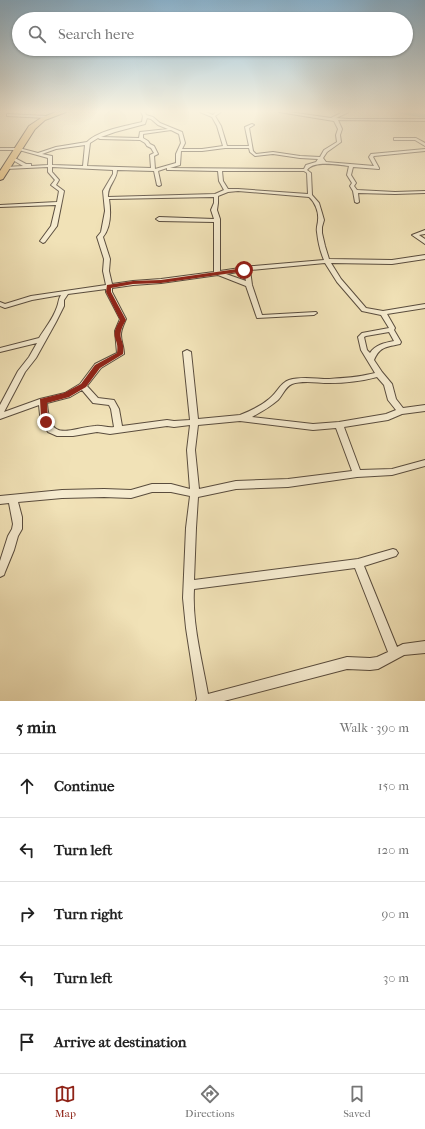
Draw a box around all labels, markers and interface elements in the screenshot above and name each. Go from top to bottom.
search box [12,12,413,56]
icon: search [26,23,48,45]
text: Search here [58,25,134,43]
route start [235,261,253,279]
route end [37,413,55,431]
text: 5 min [16,717,56,737]
text: Walk · 390 m [340,720,409,735]
icon: ahead [16,775,38,797]
text: Continue [54,777,114,795]
text: 150 m [378,778,409,793]
icon: left [16,839,38,861]
text: Turn left [54,841,112,859]
text: 120 m [377,842,409,857]
icon: right [16,903,38,925]
text: Turn right [54,905,123,923]
text: 90 m [381,906,409,921]
icon: left [16,967,38,989]
text: Turn left [54,969,112,987]
text: 30 m [383,970,409,985]
icon: arrive [16,1031,38,1053]
text: Arrive at destination [54,1033,186,1051]
tab: Map [54,1083,76,1120]
tab: Directions [185,1083,235,1120]
tab: Saved [343,1083,371,1120]

